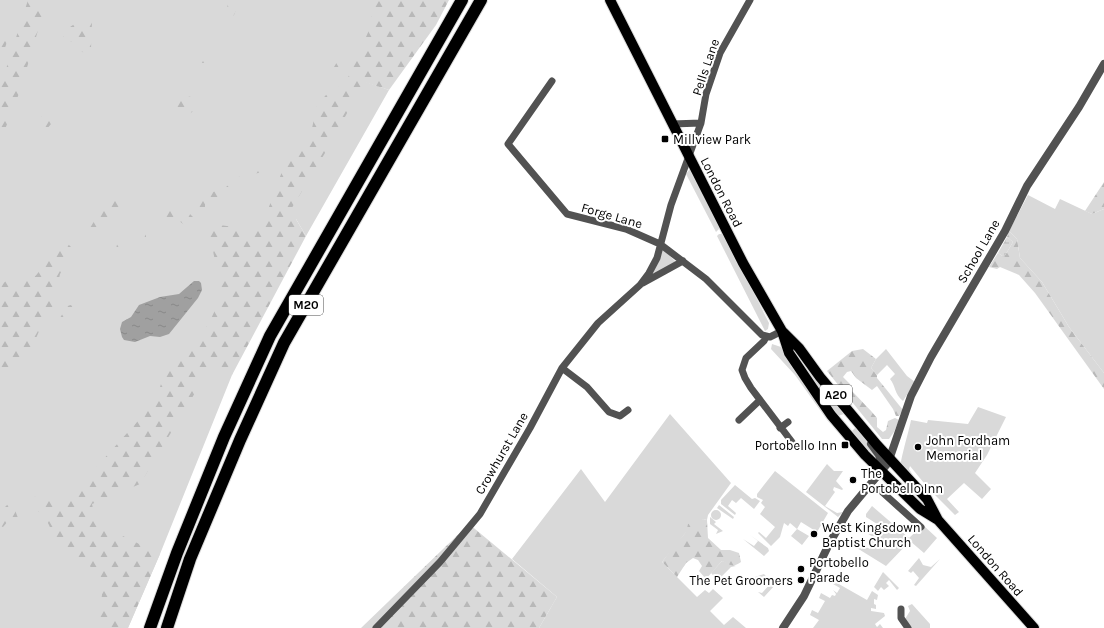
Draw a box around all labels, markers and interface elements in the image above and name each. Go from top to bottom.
street label: Pells Lane [689,37,722,97]
place label: Millview Park [673,132,751,147]
marker: Millview Park [660,134,670,144]
street label: London Road [697,155,746,230]
street label: Forge Lane [580,200,644,231]
street label: School Lane [954,216,1003,286]
road number: M20 [289,295,323,315]
road number: A20 [820,385,852,405]
street label: Crowhurst Lane [472,409,531,497]
place label: John Fordham Memorial [926,433,1010,463]
place label: Portobello Inn [755,438,837,453]
marker: Portobello Inn [840,440,850,450]
marker: John Fordham Memorial [913,442,923,452]
place label: The Portobello Inn [861,466,943,496]
marker: The Portobello Inn [848,475,858,485]
place label: West Kingsdown Baptist Church [822,520,921,550]
marker: West Kingsdown Baptist Church [809,529,819,539]
street label: London Road [965,531,1026,599]
place label: Portobello Parade [809,555,869,585]
marker: Portobello Parade [796,564,806,574]
place label: The Pet Groomers [689,573,793,588]
marker: The Pet Groomers [796,575,806,585]

